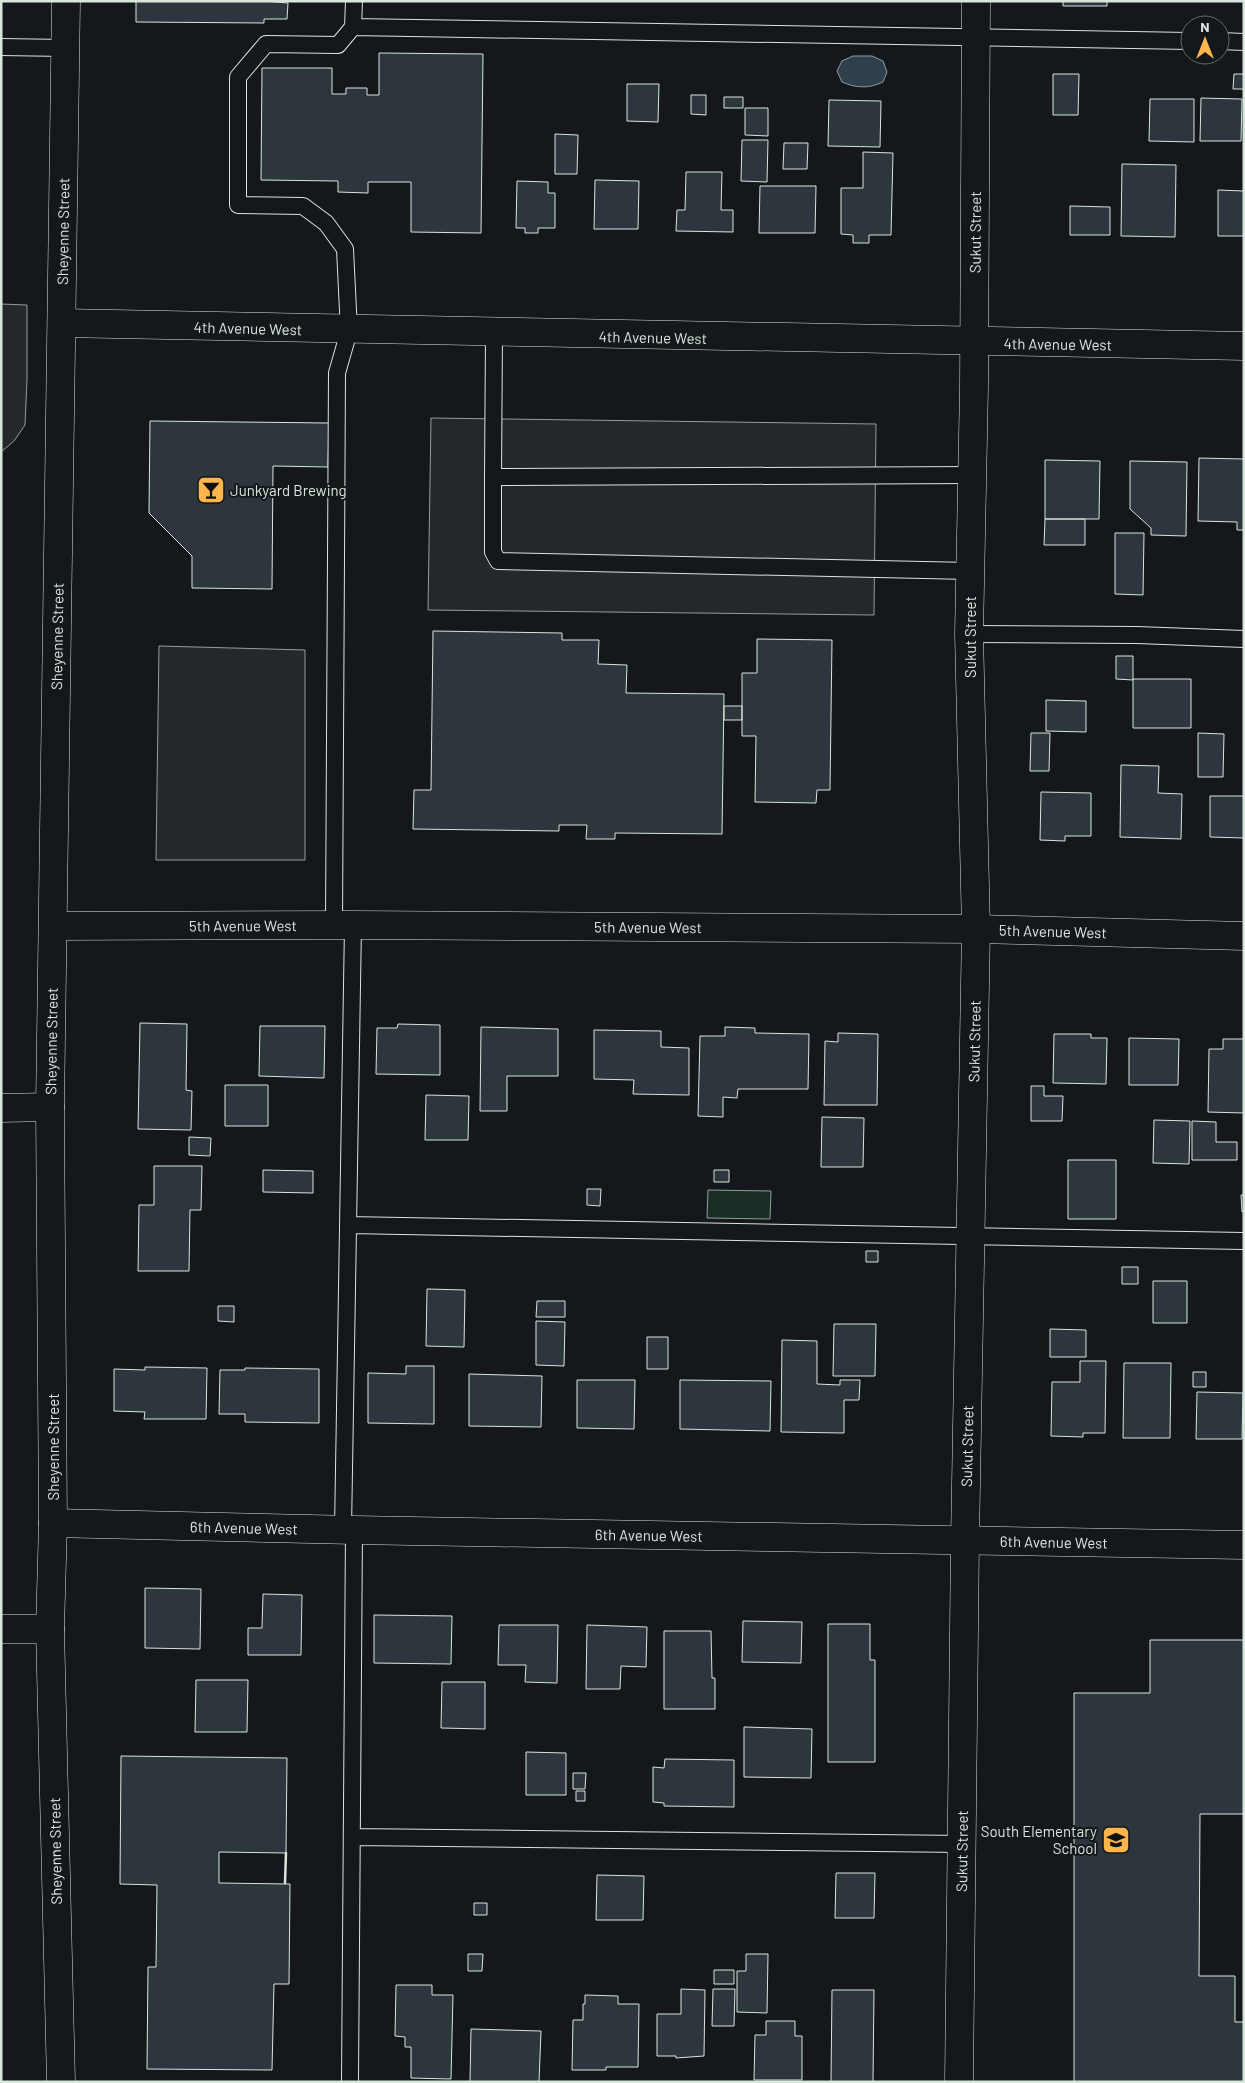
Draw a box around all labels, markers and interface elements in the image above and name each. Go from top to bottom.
north arrow [1180,15,1230,65]
text: N [1200,18,1210,35]
street label: Sheyenne Street [53,177,72,285]
street label: Sukut Street [966,191,984,273]
street label: 4th Avenue West [193,318,302,338]
street label: 4th Avenue West [598,327,707,347]
street label: 4th Avenue West [1003,334,1112,354]
bar icon: Junkyard Brewing [196,475,226,505]
place label: Junkyard Brewing [230,481,347,499]
street label: Sheyenne Street [47,582,67,690]
street label: Sukut Street [961,596,979,678]
street label: 5th Avenue West [189,916,297,935]
street label: 5th Avenue West [594,918,702,936]
street label: 5th Avenue West [999,921,1107,941]
street label: Sheyenne Street [41,987,61,1095]
street label: Sukut Street [964,1000,984,1082]
street label: Sheyenne Street [44,1393,62,1501]
street label: Sukut Street [957,1405,976,1487]
street label: 6th Avenue West [190,1517,298,1538]
street label: 6th Avenue West [595,1525,703,1545]
street label: 6th Avenue West [1000,1532,1108,1552]
street label: Sheyenne Street [45,1797,65,1905]
street label: Sukut Street [952,1810,971,1892]
place label: South Elementary School [981,1822,1097,1857]
school or university icon: South Elementary School [1101,1825,1131,1855]

